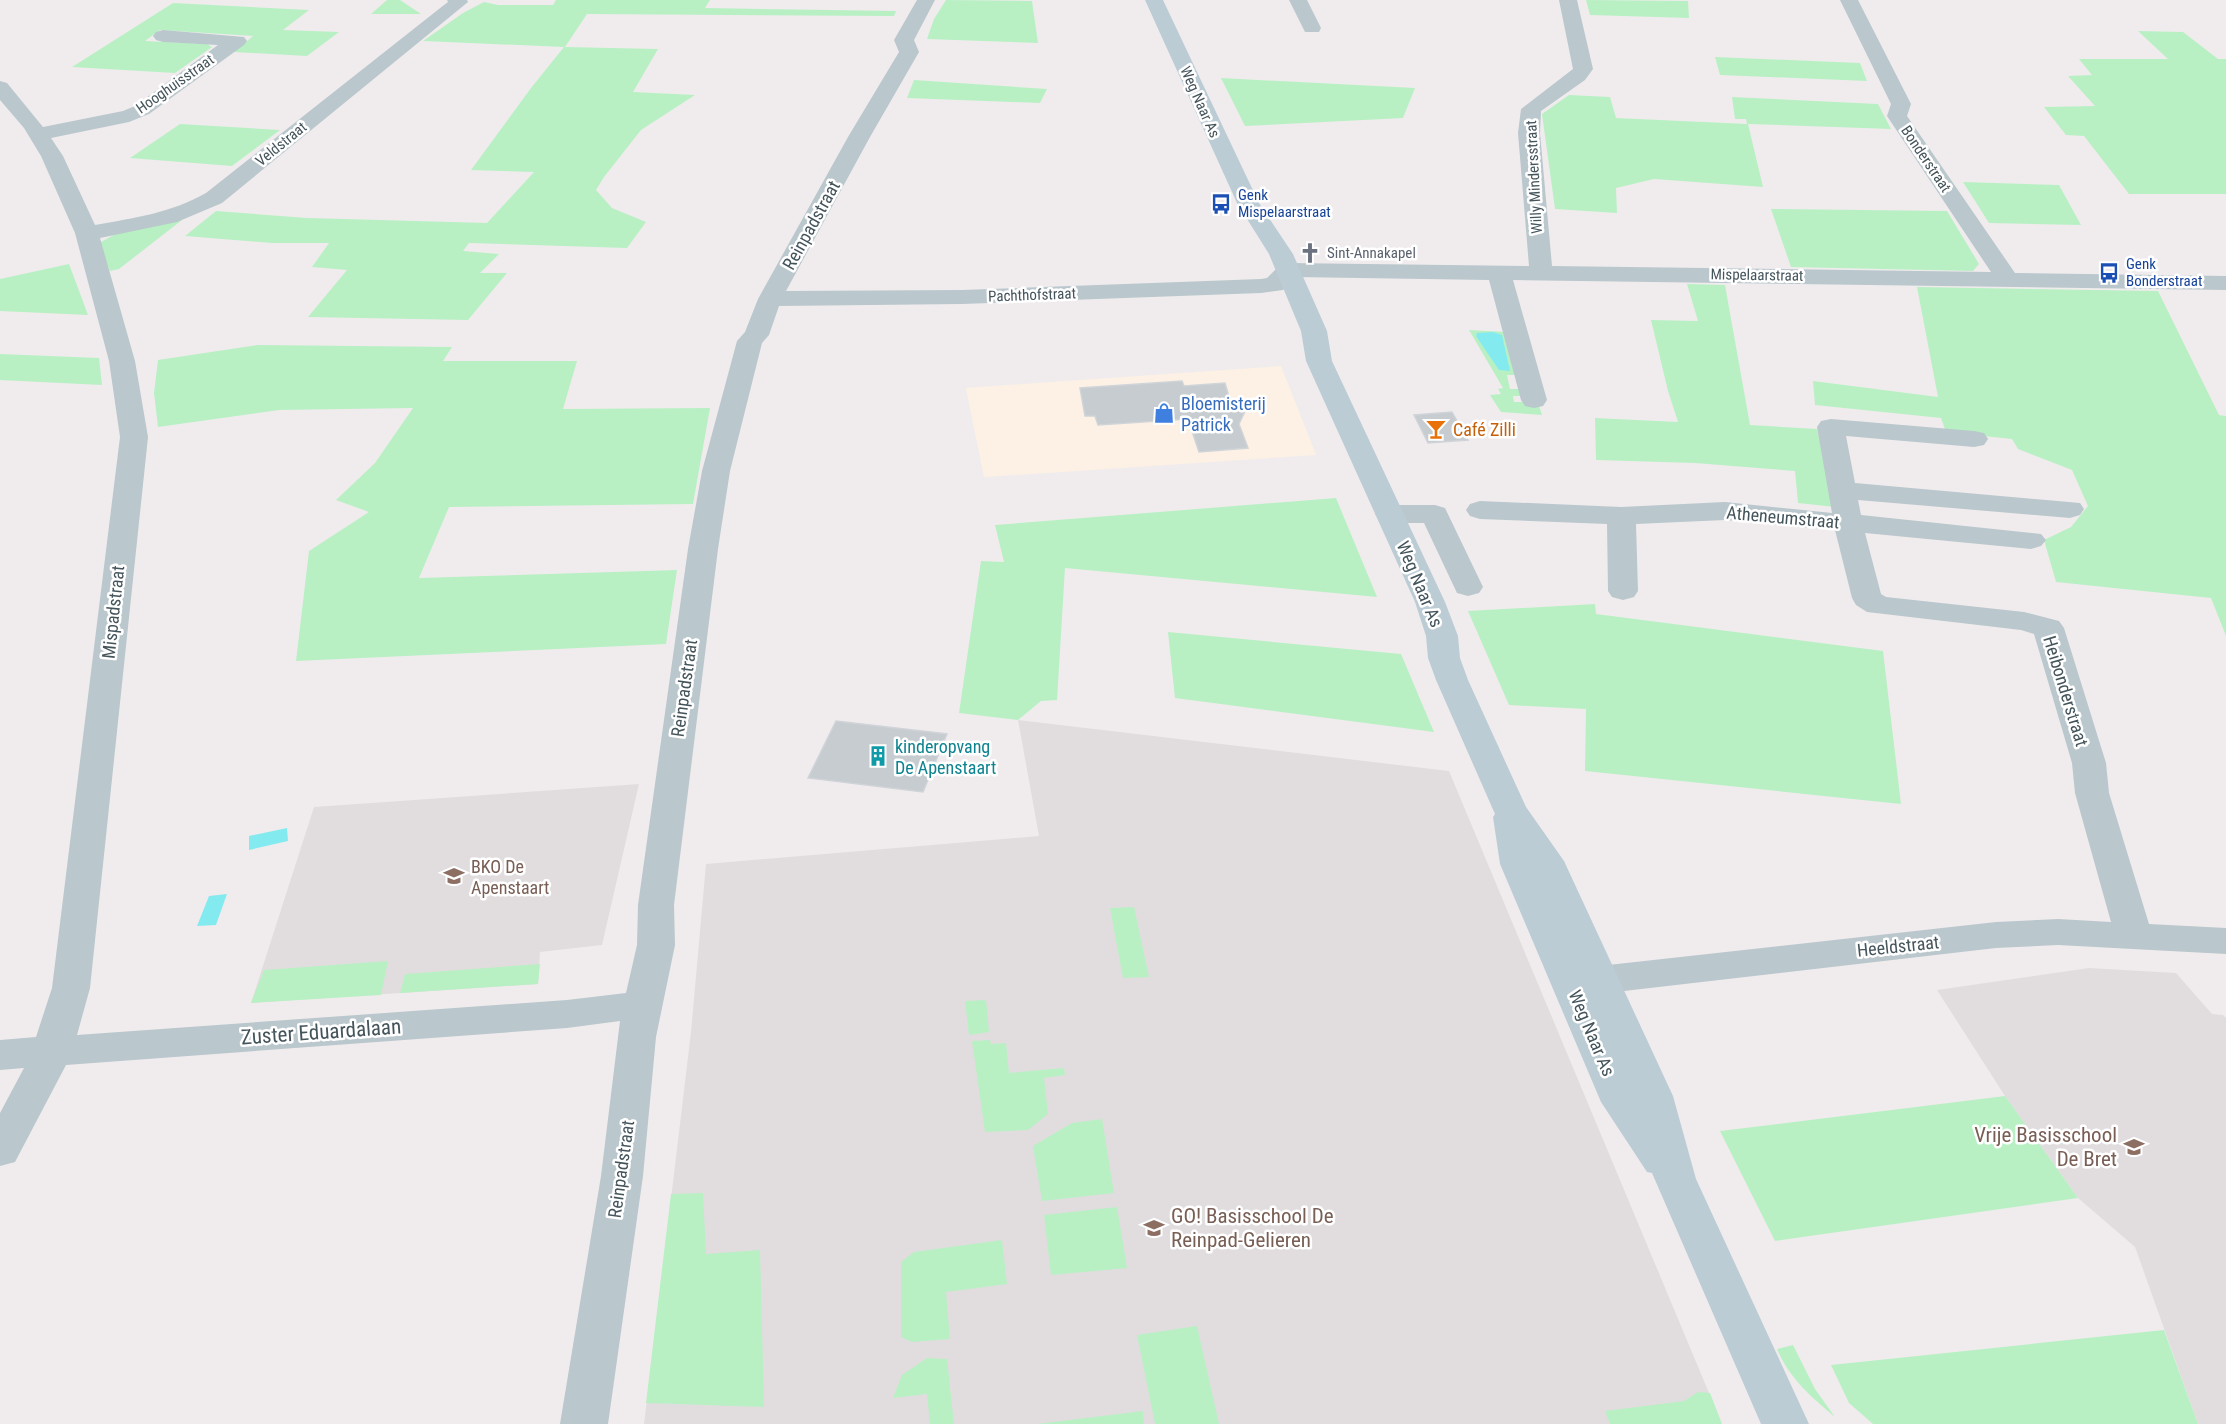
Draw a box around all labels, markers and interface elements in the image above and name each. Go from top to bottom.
street label: Hooghuisstraat [133,51,217,117]
street label: Weg Naar As [1176,64,1224,141]
street label: Veldstraat [252,118,310,170]
street label: Willy Mindersstraat [1522,120,1546,234]
street label: Bonderstraat [1897,122,1955,196]
street label: Reinpadstraat [778,177,844,273]
place label: Genk Mispelaarstraat [1238,186,1331,221]
bus stop icon: Genk Mispelaarstraat [1209,192,1233,216]
church icon: Sint-Annakapel [1298,241,1322,265]
place label: Sint-Annakapel [1327,244,1416,262]
place label: Genk Bonderstraat [2126,255,2202,290]
bus stop icon: Genk Bonderstraat [2097,261,2121,285]
street label: Mispelaarstraat [1710,265,1804,285]
street label: Pachthofstraat [988,284,1076,306]
place label: Bloemisterij Patrick [1181,393,1266,435]
shop icon: Bloemisterij Patrick [1152,401,1176,425]
bar icon: Café Zilli [1424,417,1448,441]
place label: Café Zilli [1453,419,1516,440]
street label: Atheneumstraat [1726,502,1840,532]
street label: Weg Naar As [1392,538,1448,630]
street label: Mispadstraat [98,564,128,660]
street label: Heibonderstraat [2039,633,2093,749]
street label: Reinpadstraat [667,638,701,738]
place label: kinderopvang De Apenstaart [895,736,996,778]
building icon: kinderopvang De Apenstaart [866,744,890,768]
place label: BKO De Apenstaart [471,856,549,898]
school or university icon: BKO De Apenstaart [442,864,466,888]
street label: Heeldstraat [1856,931,1940,961]
street label: Weg Naar As [1564,987,1620,1079]
street label: Zuster Eduardalaan [240,1014,402,1050]
street label: Reinpadstraat [604,1119,638,1219]
place label: Vrije Basisschool De Bret [1974,1123,2117,1171]
school or university icon: Vrije Basisschool De Bret [2122,1135,2146,1159]
place label: GO! Basisschool De Reinpad-Gelieren [1171,1204,1334,1252]
school or university icon: GO! Basisschool De Reinpad-Gelieren [1142,1216,1166,1240]

